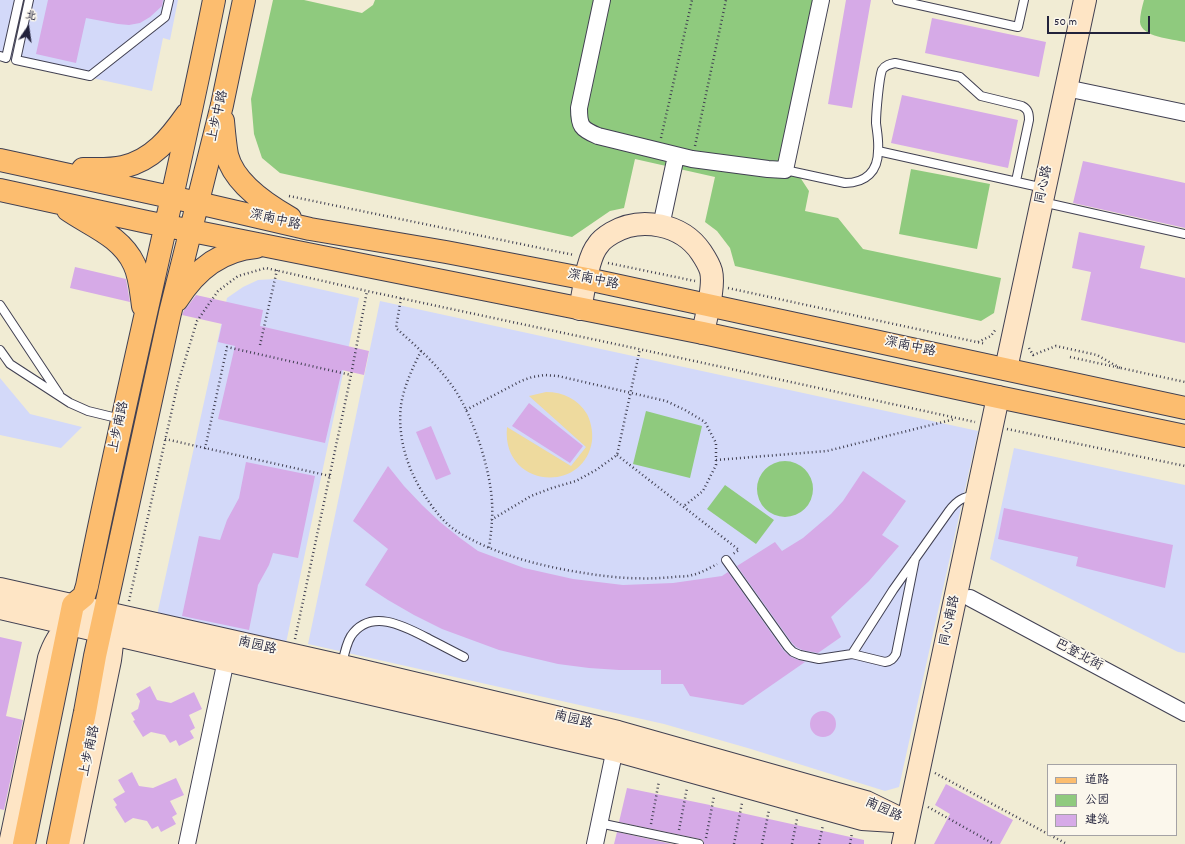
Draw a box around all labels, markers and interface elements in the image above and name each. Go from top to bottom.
text: 北 [24,7,38,25]
north arrow [8,8,48,48]
scale bar [1049,8,1152,34]
text: 50 m [1054,14,1077,31]
street label: 上步中路 [206,89,232,143]
street label: 同心路 [1033,164,1057,206]
street label: 深南中路 [248,208,302,234]
street label: 深南中路 [566,268,620,294]
street label: 深南中路 [883,335,937,361]
street label: 上步南路 [107,400,133,454]
street label: 同心南路 [938,594,964,648]
street label: 南园路 [236,635,278,659]
street label: 巴登北街 [1051,637,1105,675]
street label: 南园路 [552,709,594,733]
street label: 上步南路 [78,724,104,778]
legend [1047,764,1177,836]
text: 道路 [1085,772,1109,789]
text: 公园 [1085,792,1109,809]
street label: 南园路 [862,796,904,826]
text: 建筑 [1085,812,1109,829]

